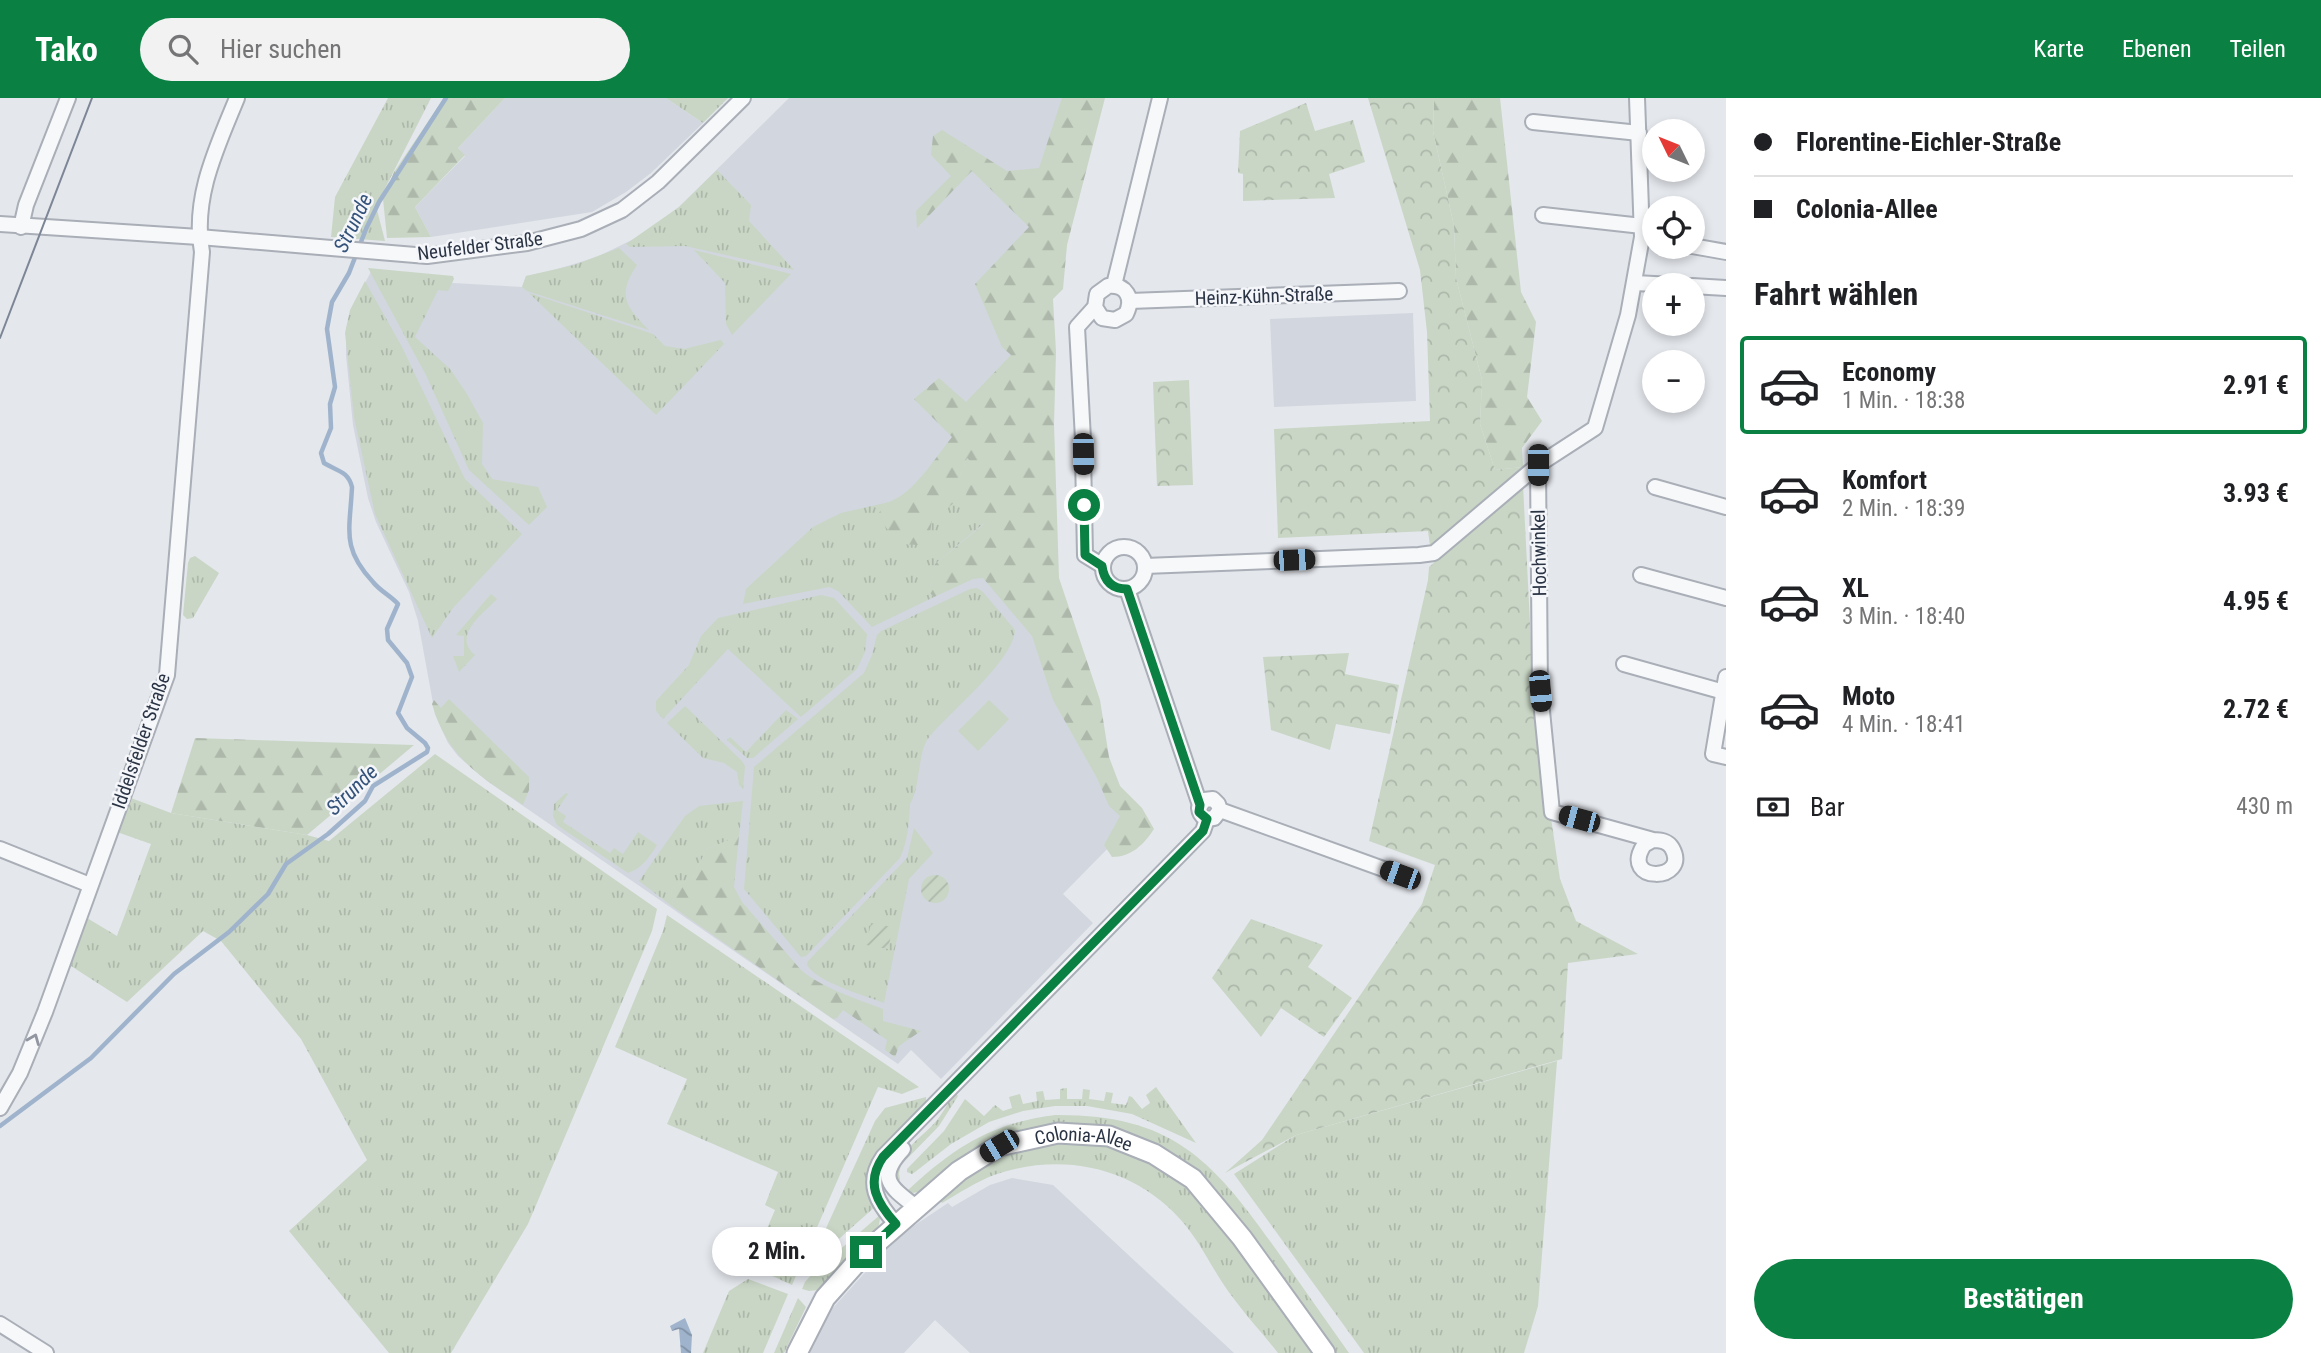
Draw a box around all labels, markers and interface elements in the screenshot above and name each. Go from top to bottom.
search box [140,18,630,81]
text: Tako [35,30,98,69]
icon: search [164,30,202,68]
text: Hier suchen [220,34,342,64]
text: Karte [2033,35,2084,63]
text: Ebenen [2122,35,2192,63]
text: Teilen [2230,35,2286,63]
north arrow [1642,119,1704,182]
map controls [1642,119,1705,413]
text: Florentine-Eichler-Straße [1796,127,2061,157]
water label: Strunde [329,190,377,256]
text: Colonia-Allee [1796,194,1938,224]
button: locate [1642,196,1705,259]
street label: Neufelder Straße [416,227,544,265]
button: + [1642,273,1705,336]
text: Fahrt wählen [1754,275,1918,313]
street label: Heinz-Kühn-Straße [1194,282,1334,310]
button: − [1642,350,1705,413]
icon: car [1758,354,1821,417]
text: Economy [1842,357,1936,387]
text: 2.91 € [2223,370,2289,400]
text: 1 Min. · 18:38 [1842,387,1965,414]
car [1073,433,1094,475]
car [1528,444,1549,486]
icon: car [1758,462,1821,525]
text: Komfort [1842,465,1927,495]
text: 3.93 € [2223,478,2289,508]
route start [1068,489,1100,521]
text: 2 Min. · 18:39 [1842,495,1965,522]
street label: Hochwinkel [1527,509,1551,597]
car [1273,549,1316,571]
icon: car [1758,570,1821,633]
text: XL [1842,573,1869,603]
text: 4.95 € [2223,586,2289,616]
text: 3 Min. · 18:40 [1842,603,1965,630]
car [1528,669,1553,713]
street label: Iddelsfelder Straße [107,670,175,812]
icon: car [1758,678,1821,741]
text: Moto [1842,681,1895,711]
text: 2.72 € [2223,694,2289,724]
text: 4 Min. · 18:41 [1842,711,1965,738]
water label: Strunde [321,760,383,820]
icon: cash [1754,788,1792,826]
text: Bar [1810,792,1845,822]
text: 430 m [2236,793,2293,820]
car [1556,803,1603,835]
car [1377,858,1424,892]
one-way arrow [26,1034,40,1047]
street label: Colonia-Allee [1032,1122,1136,1156]
car [976,1126,1023,1166]
callout: 2 Min. [712,1228,842,1276]
route end [850,1236,882,1268]
text: 2 Min. [748,1238,806,1265]
button: Bestätigen [1754,1259,2293,1339]

